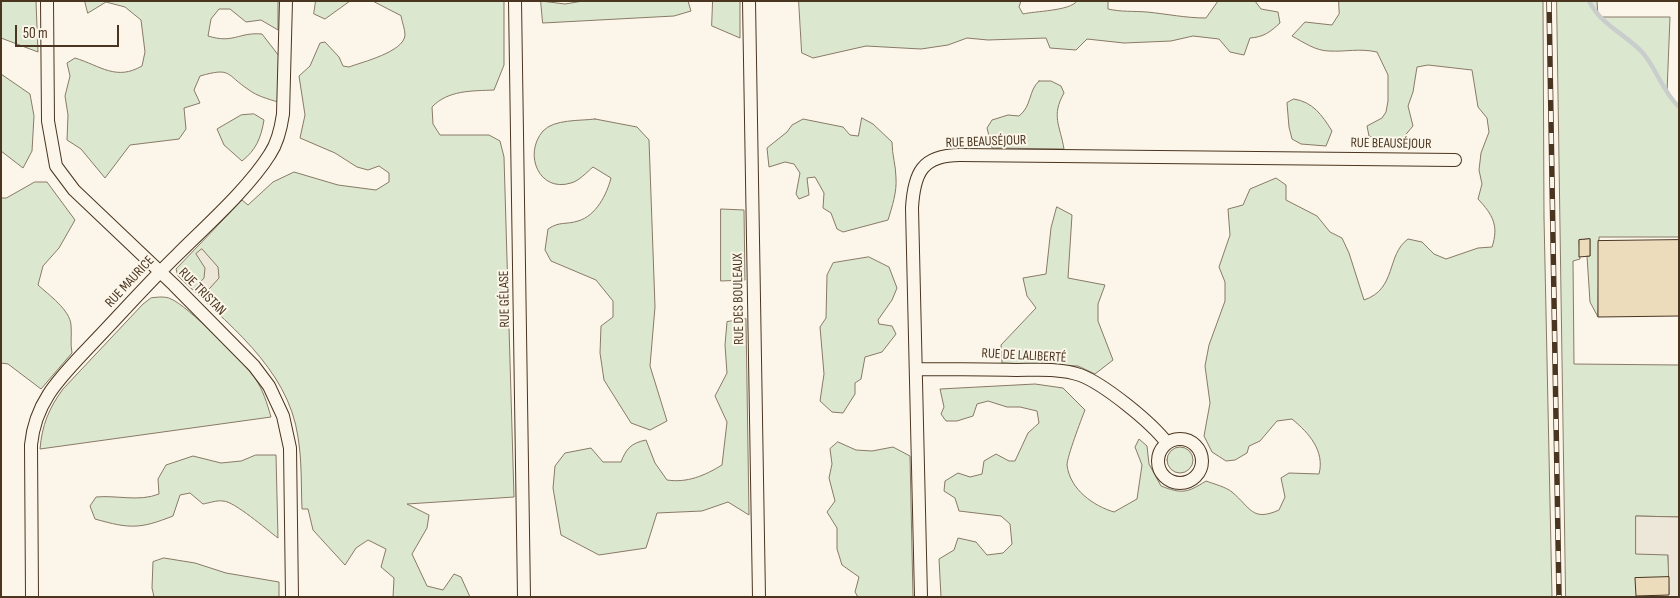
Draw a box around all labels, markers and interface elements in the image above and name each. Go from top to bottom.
scale bar [18,15,121,47]
text: 50 m [23,24,48,43]
street label: RUE BEAUSÉJOUR [945,132,1027,152]
street label: RUE BEAUSÉJOUR [1350,135,1432,153]
street label: RUE MAURICE [102,253,158,311]
street label: RUE DES BOULEAUX [730,253,748,345]
street label: RUE TRISTAN [175,265,229,319]
street label: RUE GÉLASE [496,270,514,328]
street label: RUE DE LALIBERTÉ [981,345,1067,367]

